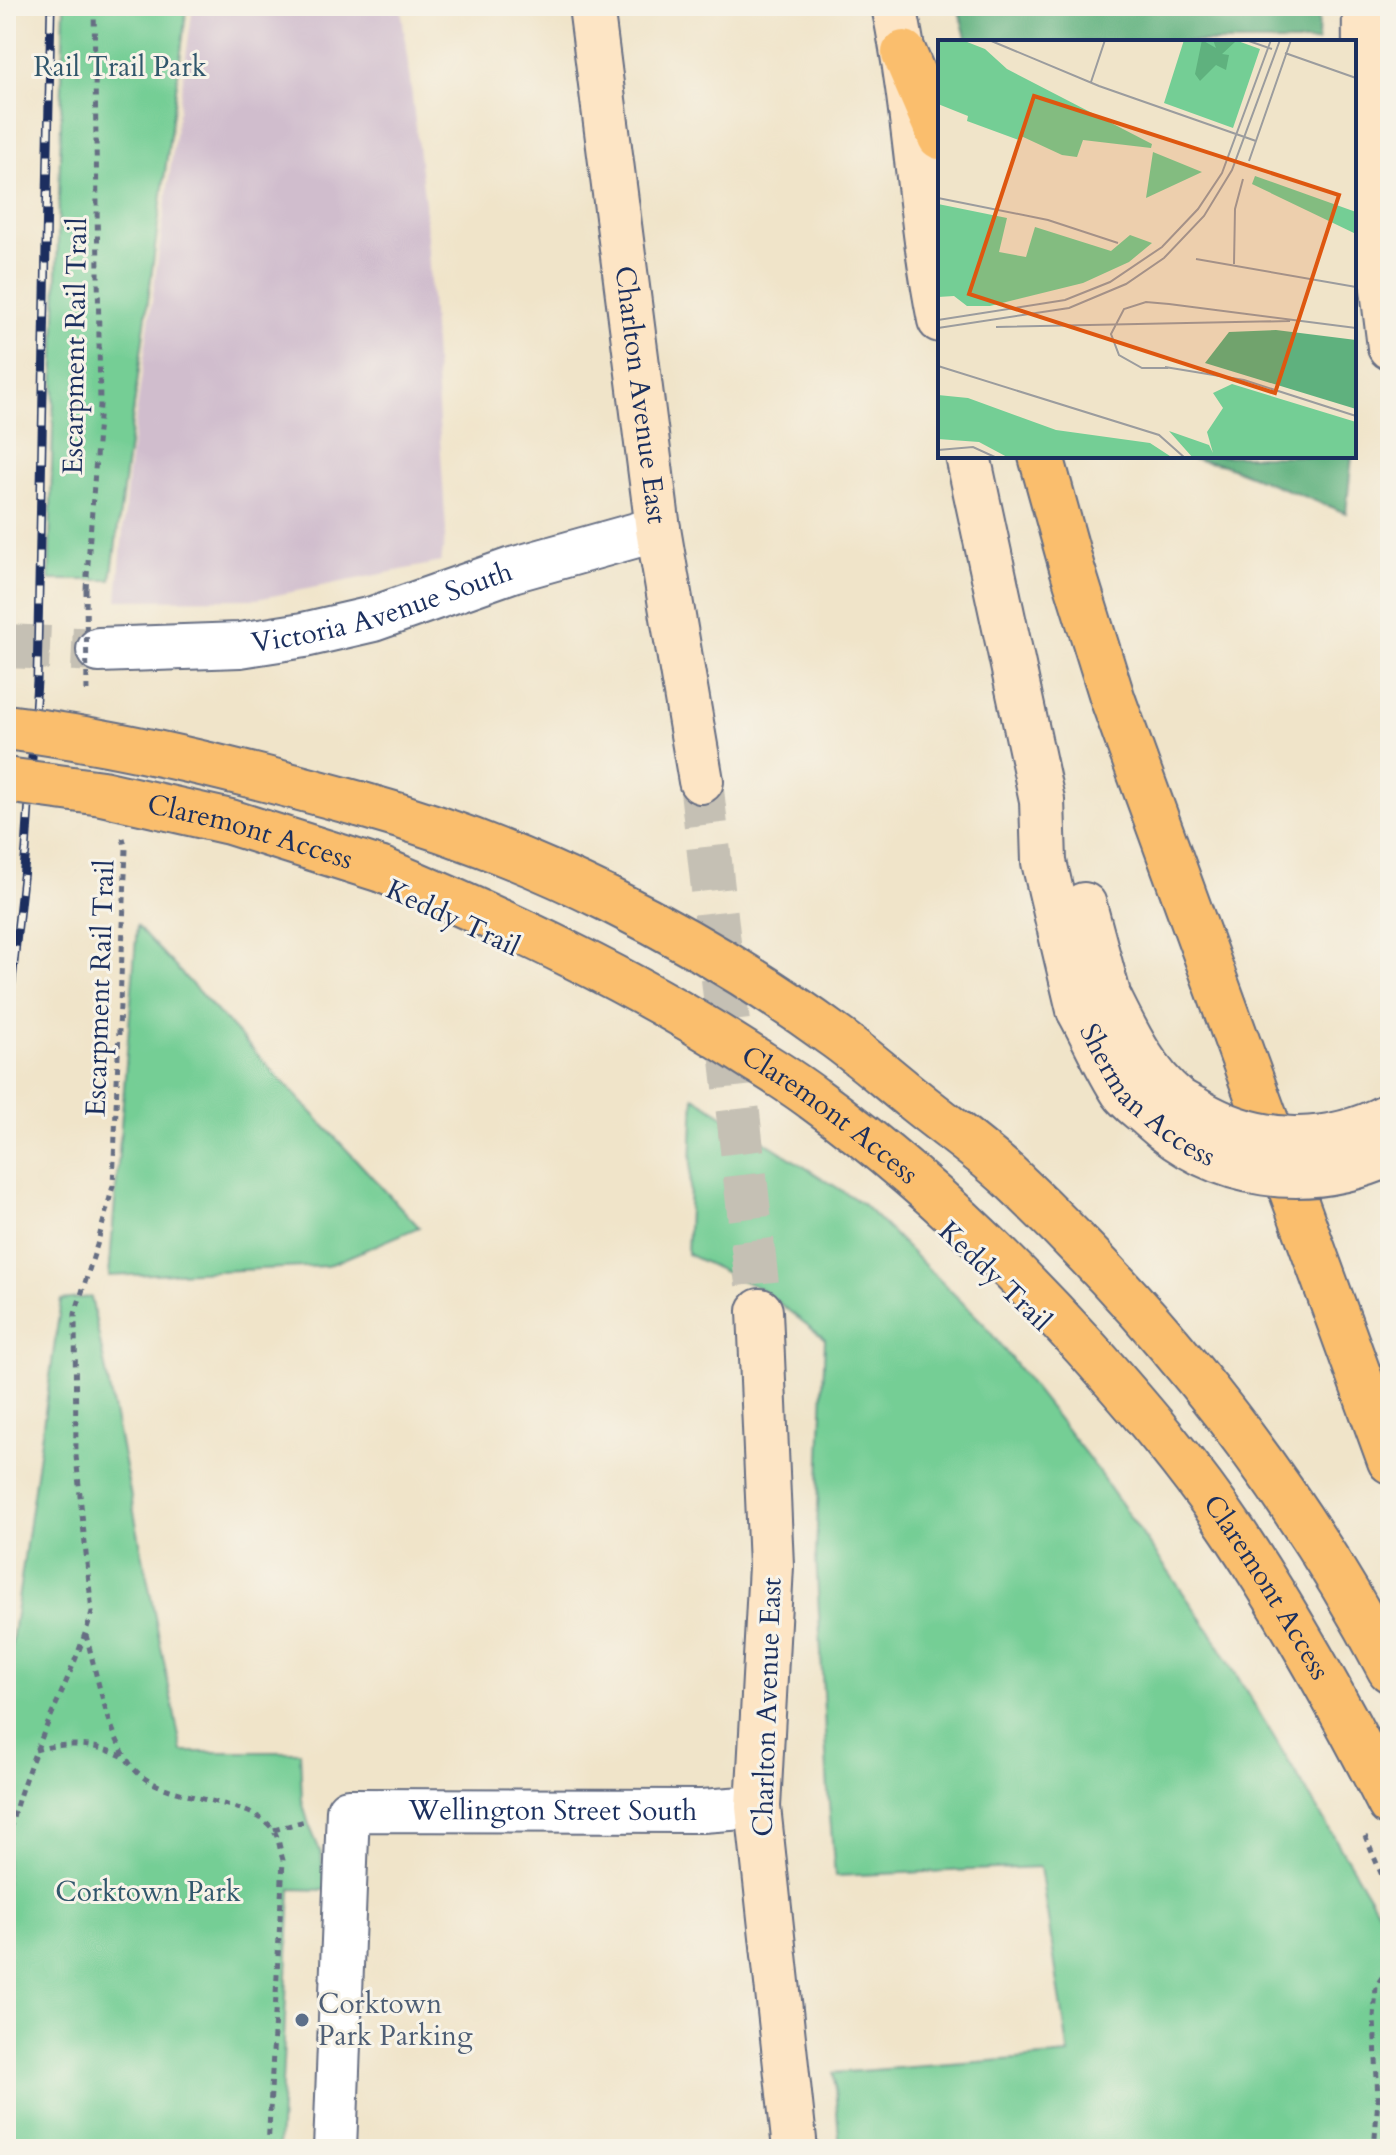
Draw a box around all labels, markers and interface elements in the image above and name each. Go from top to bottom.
inset map [938,40,1356,458]
park label: Rail Trail Park [33,48,207,86]
street label: Escarpment Rail Trail [54,217,96,475]
street label: Charlton Avenue East [605,264,676,526]
street label: Victoria Avenue South [249,552,517,662]
street label: Claremont Access [144,785,358,879]
street label: Escarpment Rail Trail [77,859,123,1117]
street label: Keddy Trail [380,870,526,966]
street label: Sherman Access [1070,1017,1221,1176]
street label: Claremont Access [734,1037,926,1193]
street label: Keddy Trail [930,1212,1060,1340]
street label: Claremont Access [1194,1487,1339,1687]
street label: Charlton Avenue East [743,1577,791,1837]
street label: Wellington Street South [407,1791,697,1830]
park label: Corktown Park [55,1873,241,1911]
place label: Corktown Park Parking [318,1985,473,2055]
marker: Corktown Park Parking [293,2011,311,2029]

